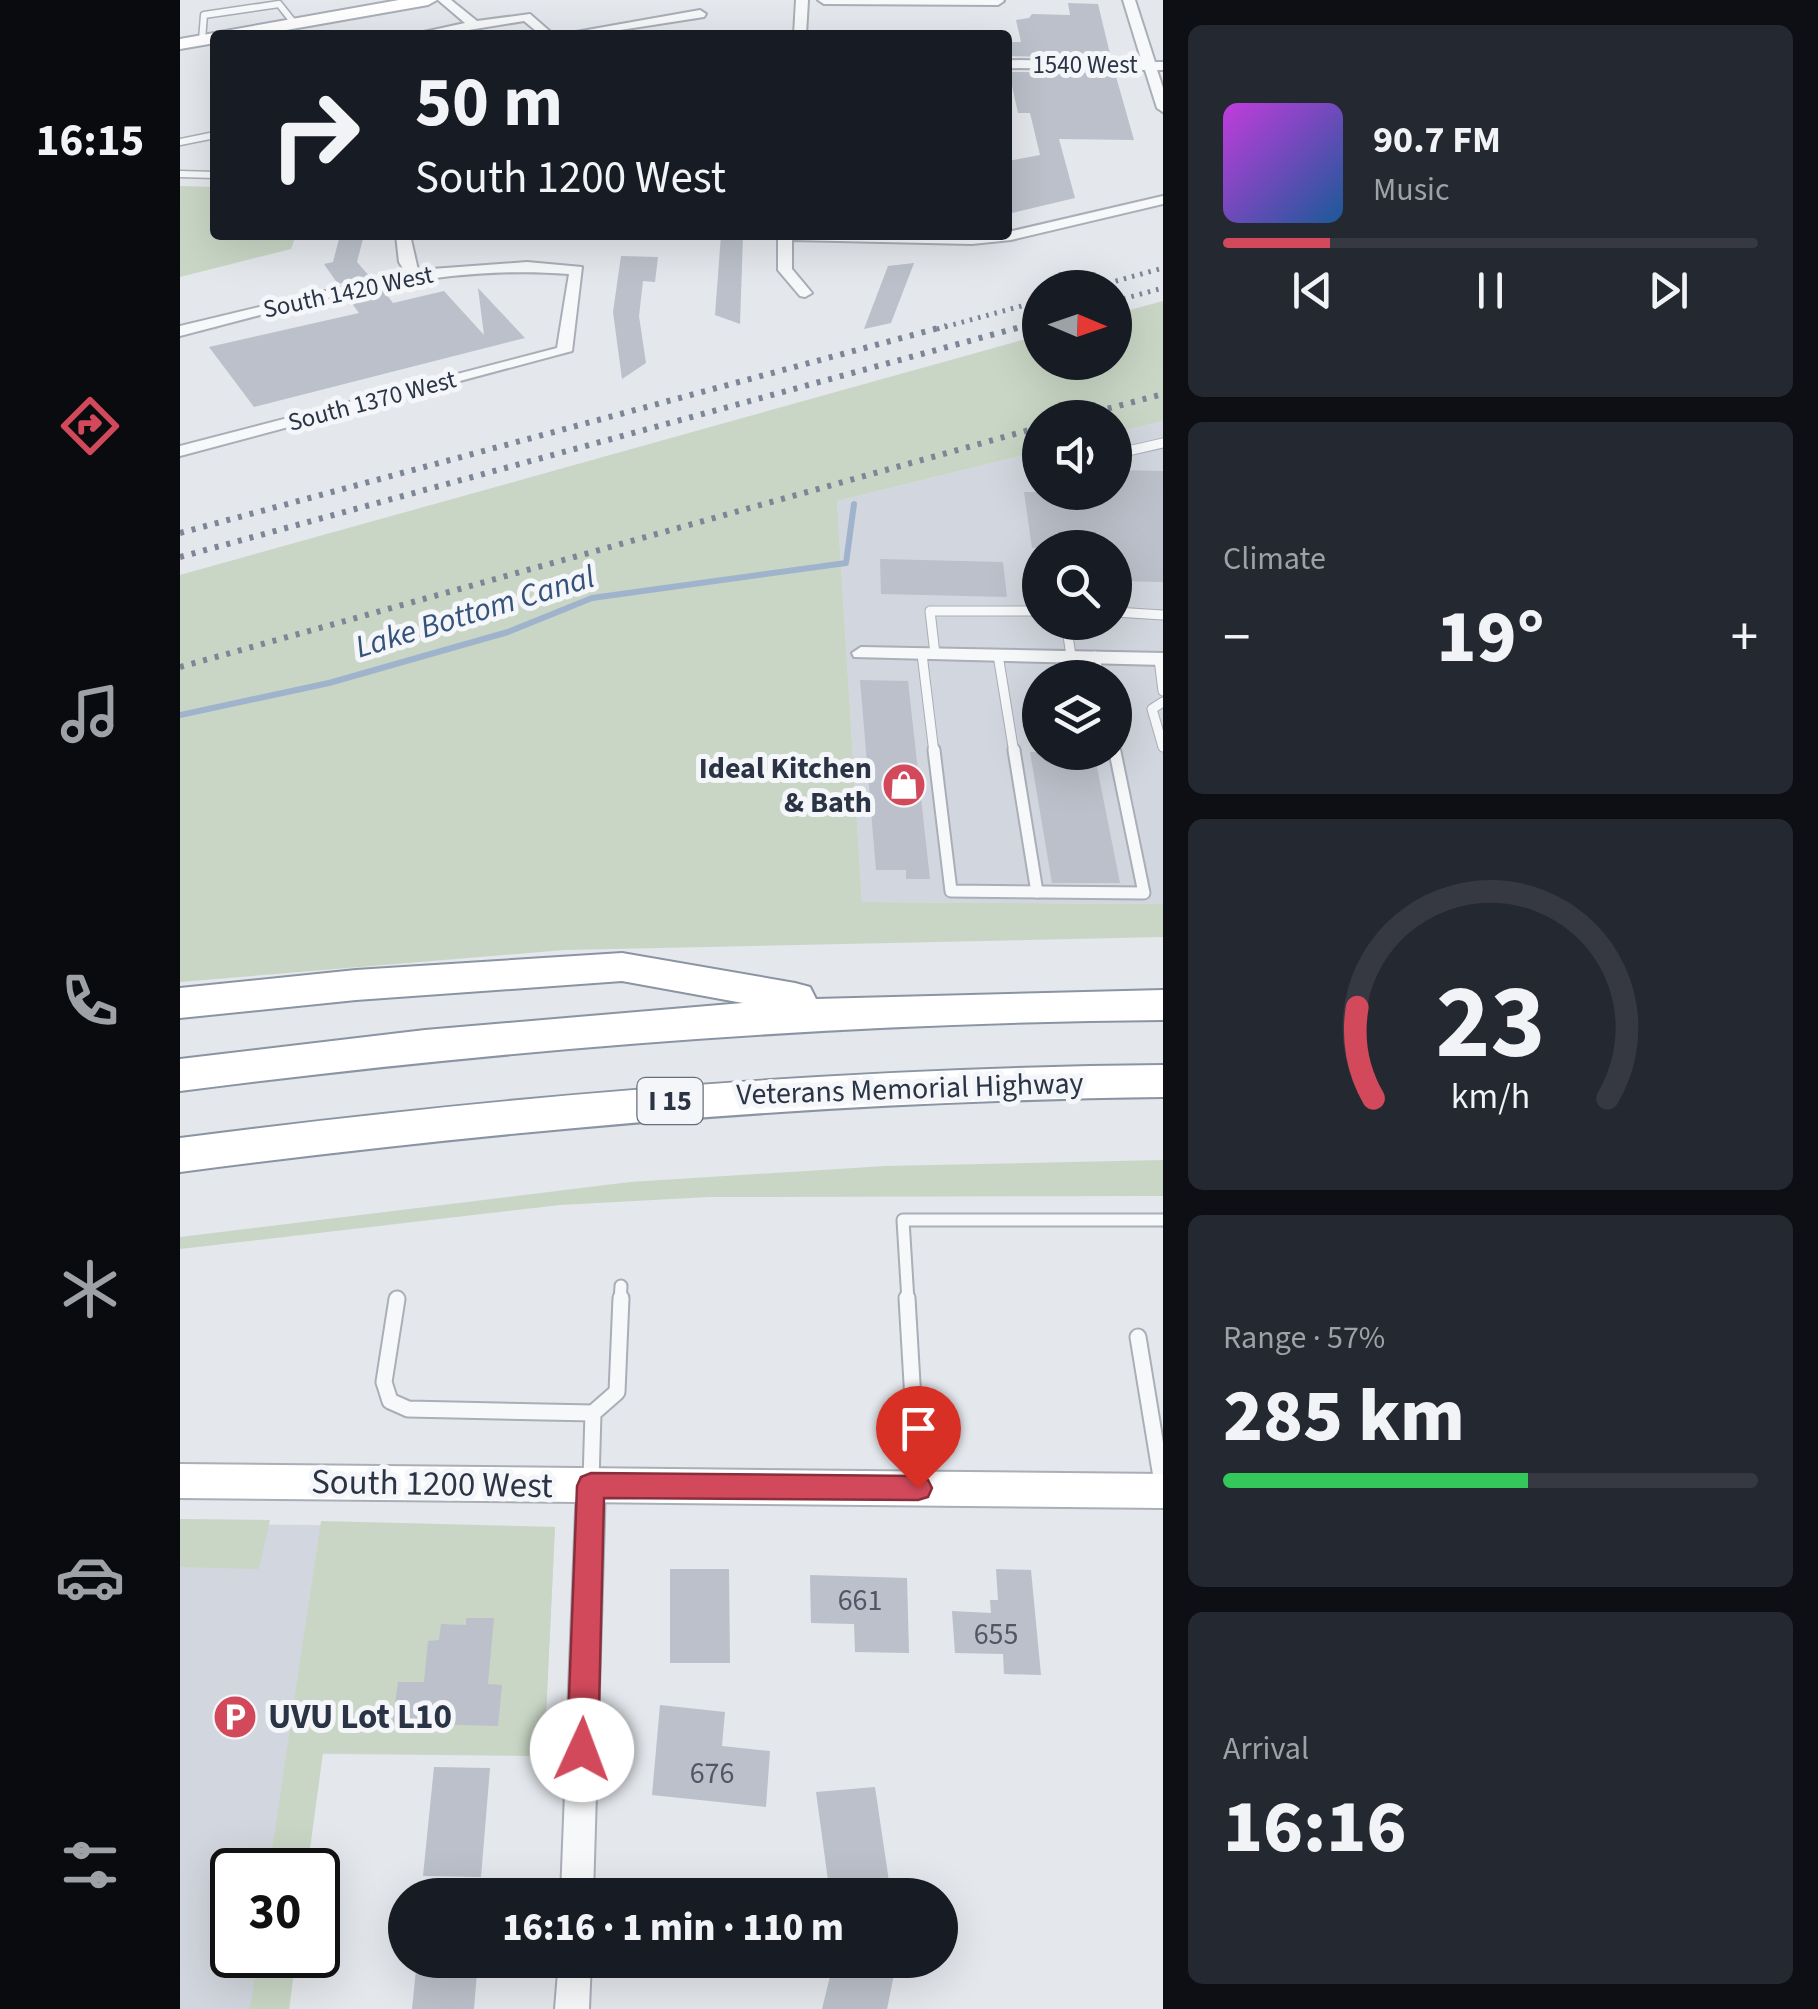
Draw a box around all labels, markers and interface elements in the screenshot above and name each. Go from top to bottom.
street label: 1540 West [1032,47,1138,83]
text: 50 m [415,53,563,153]
icon: right [250,70,380,200]
text: 16:15 [36,109,144,173]
text: 90.7 FM [1373,113,1501,167]
text: South 1200 West [415,146,726,210]
text: Music [1373,167,1450,213]
street label: South 1420 West [260,256,437,328]
icon: previous [1285,263,1340,318]
icon: pause [1463,263,1518,318]
icon: next [1641,263,1696,318]
north arrow [1022,270,1132,380]
map controls [1022,270,1132,770]
street label: South 1370 West [284,361,461,441]
icon: directions [55,391,125,461]
button: sound [1022,400,1132,510]
button: search [1022,530,1132,640]
text: Climate [1223,536,1326,582]
water label: Lake Bottom Canal [350,554,600,670]
text: 19° [1437,584,1544,691]
text: − [1223,599,1250,677]
text: + [1731,599,1758,677]
button: layers [1022,660,1132,770]
icon: music [55,679,125,749]
place label: Ideal Kitchen & Bath [699,747,872,824]
shop icon: Ideal Kitchen & Bath [881,762,927,808]
text: 23 [1436,950,1545,1098]
icon: phone [55,966,125,1036]
street label: Veterans Memorial Highway [736,1061,1084,1117]
text: km/h [1451,1071,1530,1122]
road number: I 15 [638,1078,702,1124]
icon: climate [55,1254,125,1324]
text: Range · 57% [1223,1315,1385,1361]
text: 285 km [1223,1363,1465,1470]
pin [876,1386,961,1489]
icon: arrive [891,1401,946,1456]
street label: South 1200 West [311,1457,553,1511]
icon: car [55,1542,125,1612]
house number: 661 [838,1579,882,1622]
house number: 655 [974,1613,1018,1656]
place label: UVU Lot L10 [268,1692,452,1742]
parking icon: UVU Lot L10 [212,1694,258,1740]
position arrow [530,1698,634,1802]
text: Arrival [1223,1726,1309,1772]
house number: 676 [690,1752,734,1795]
text: 16:16 [1223,1774,1406,1881]
icon: filters [55,1830,125,1900]
speed limit sign: 30 [210,1848,340,1978]
text: 16:16 · 1 min · 110 m [502,1901,844,1955]

